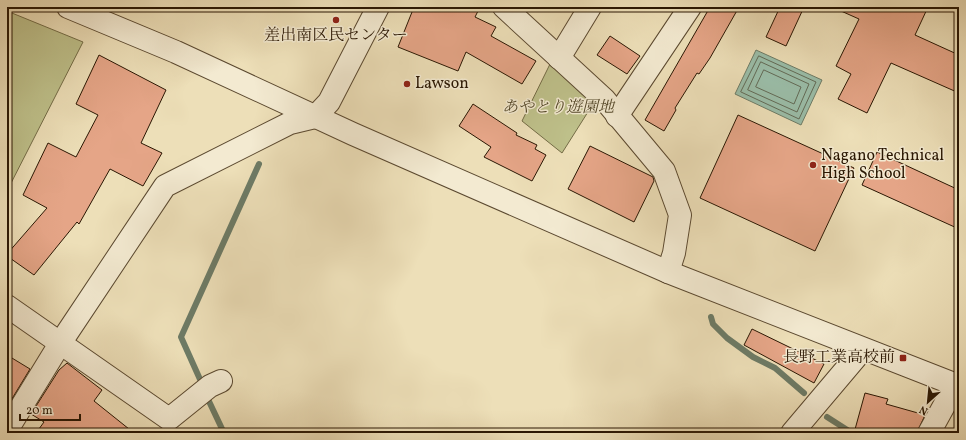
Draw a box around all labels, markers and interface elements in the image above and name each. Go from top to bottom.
marker: 差出南区民センター [331,15,341,25]
place label: 差出南区民センター [264,25,408,47]
place label: Lawson [415,73,469,95]
marker: Lawson [402,79,412,89]
park label: あやとり遊園地 [502,97,616,119]
place label: Nagano Technical High School [821,145,944,185]
marker: Nagano Technical High School [808,160,818,170]
place label: 長野工業高校前 [783,347,895,369]
marker: 長野工業高校前 [898,353,908,363]
north arrow [908,382,948,422]
scale bar [20,396,80,422]
text: N [917,401,931,418]
text: 20 m [26,403,53,419]

